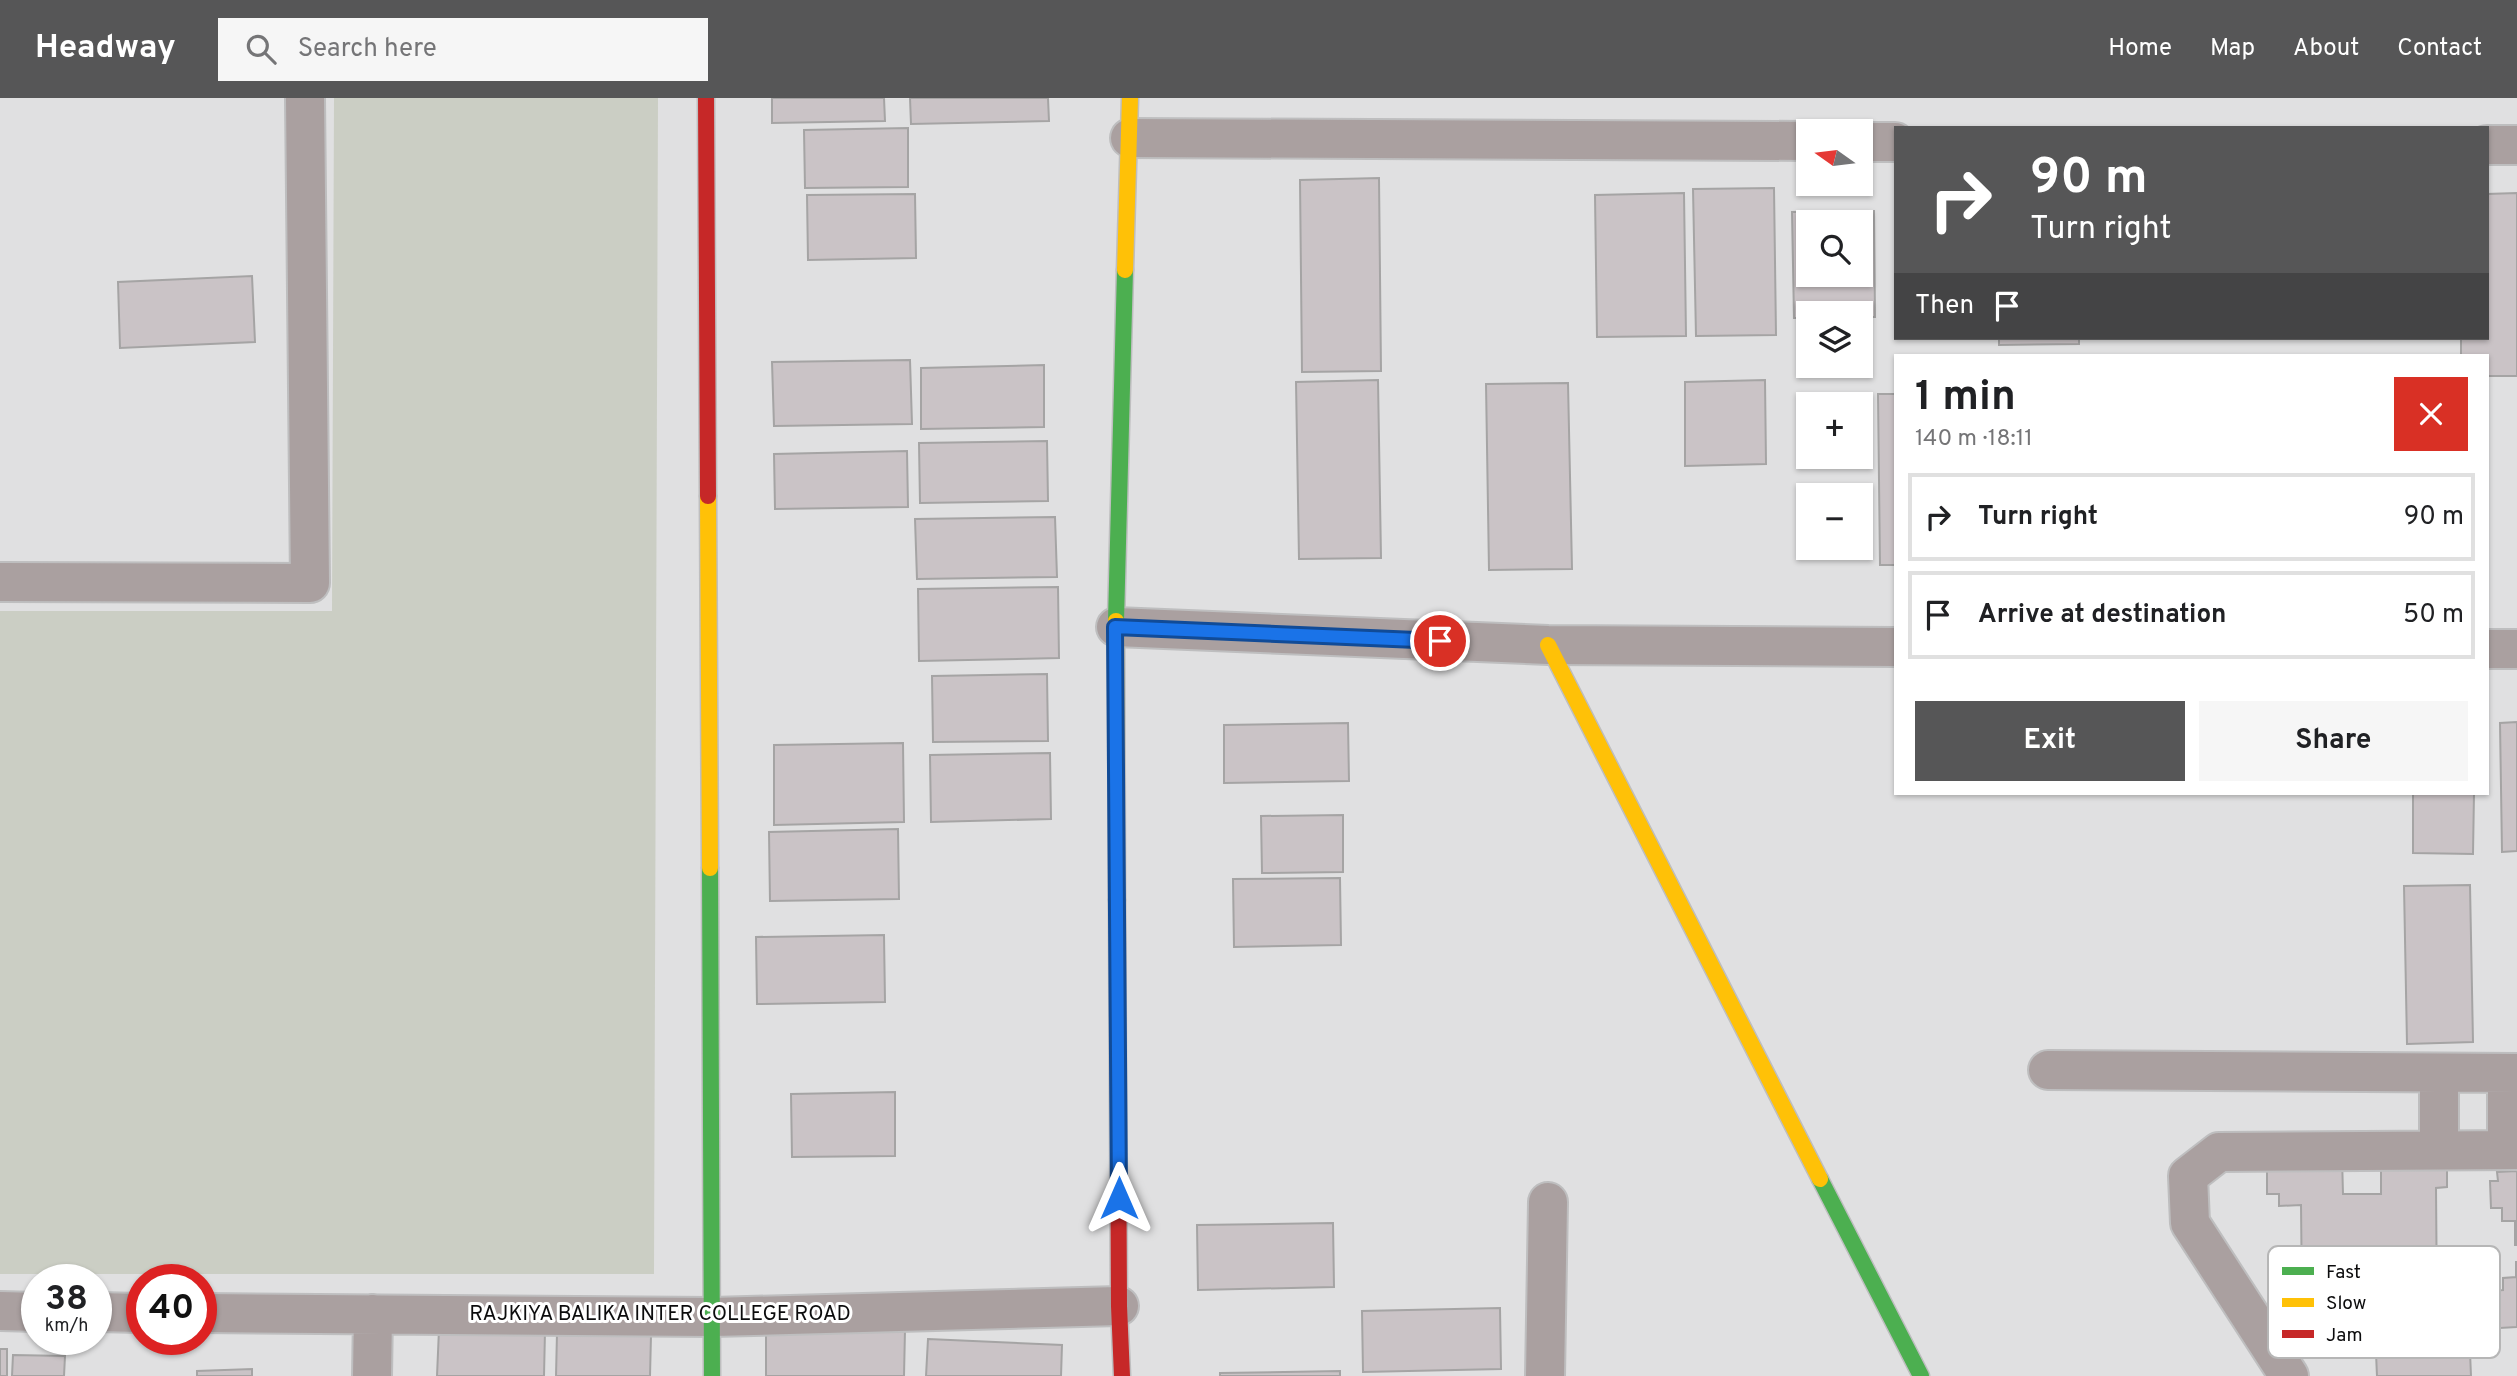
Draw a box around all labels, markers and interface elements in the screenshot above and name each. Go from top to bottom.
search box [218,18,708,81]
text: Headway [35,28,176,70]
icon: search [242,30,280,68]
text: Search here [298,33,437,66]
text: Home [2108,34,2172,64]
text: Map [2210,34,2255,64]
text: About [2293,34,2359,64]
text: Contact [2397,34,2482,64]
north arrow [1796,119,1872,196]
map controls [1796,119,1873,560]
text: 90 m [2030,149,2148,211]
icon: right [1915,154,2006,245]
button: search [1796,210,1873,287]
text: Turn right [2030,210,2172,250]
icon: arrive [1988,287,2026,325]
text: Then [1915,290,1974,323]
button: layers [1796,301,1873,378]
text: 1 min [1915,372,2016,425]
button: close [2394,377,2468,451]
button: + [1796,392,1873,469]
text: 140 m · 18:11 [1915,425,2033,454]
button: − [1796,483,1873,560]
icon: right [1919,498,1957,536]
text: Turn right [1978,501,2098,534]
text: 90 m [2404,501,2464,534]
icon: arrive [1919,596,1957,634]
text: Arrive at destination [1978,599,2226,632]
text: 50 m [2403,599,2464,632]
pin [1410,611,1470,671]
icon: arrive [1421,622,1459,660]
button: Exit [1915,701,2185,781]
button: Share [2199,701,2468,781]
position arrow [1082,1161,1156,1235]
legend [2268,1246,2500,1358]
text: Fast [2326,1261,2361,1285]
speed limit sign: 40 [126,1264,217,1355]
text: 38 [45,1278,88,1322]
text: Slow [2326,1292,2366,1316]
street label: RAJKIYA BALIKA INTER COLLEGE ROAD [469,1301,851,1328]
text: km/h [45,1315,88,1338]
text: Jam [2326,1324,2363,1348]

